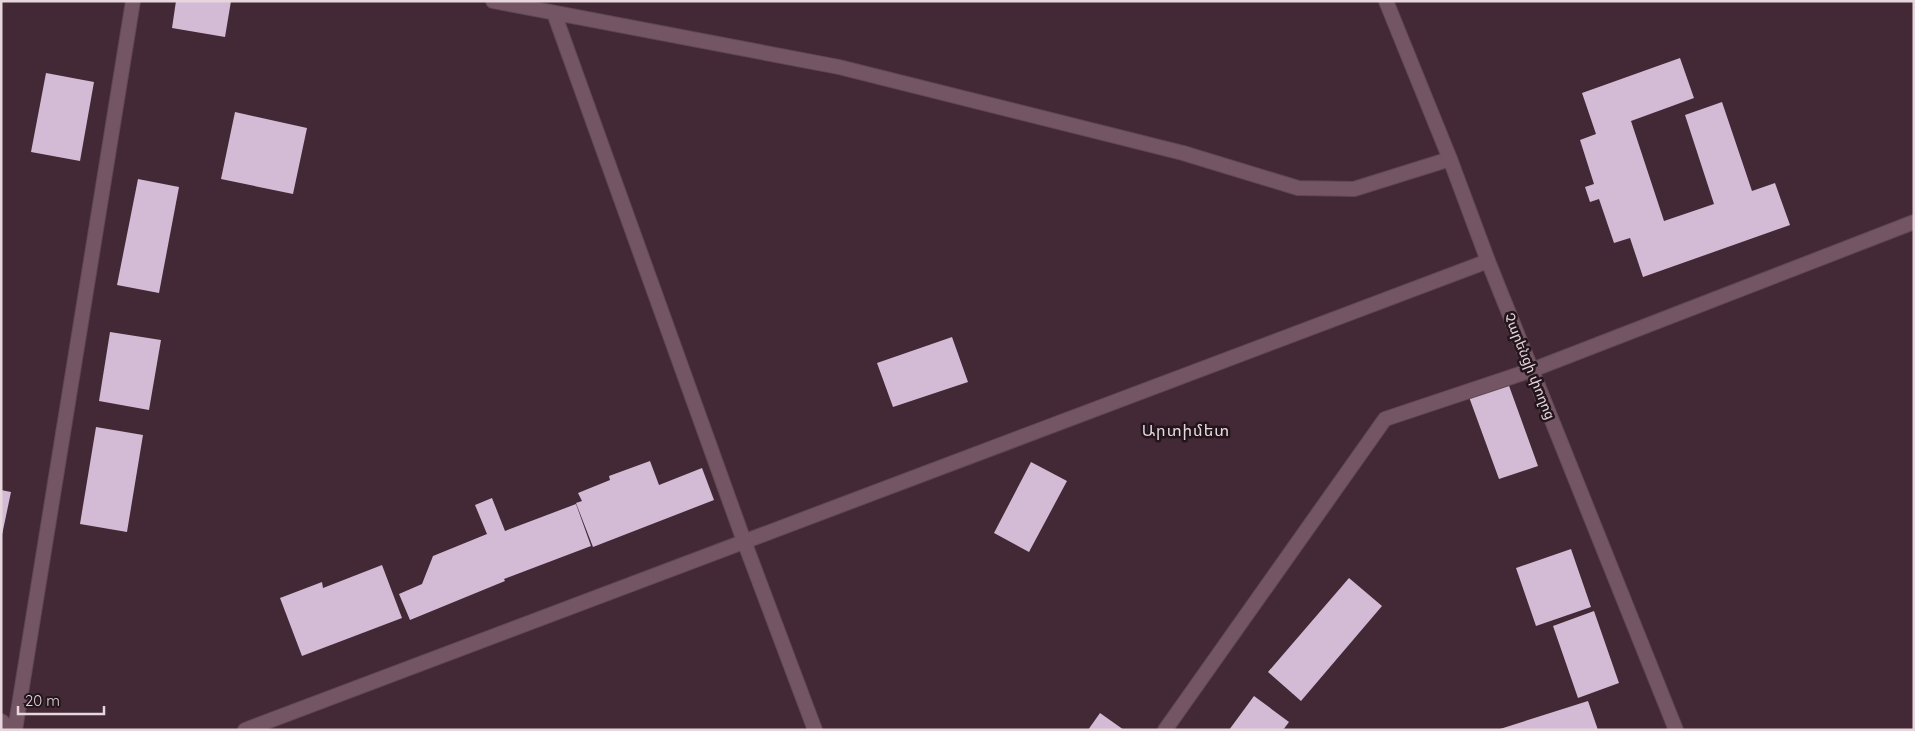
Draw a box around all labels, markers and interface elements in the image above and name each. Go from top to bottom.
street label: Չարենցի փողոց [1500,310,1560,422]
district label: Արտիմետ [1142,420,1230,440]
scale bar [18,684,104,716]
text: 20 m [25,691,60,710]

